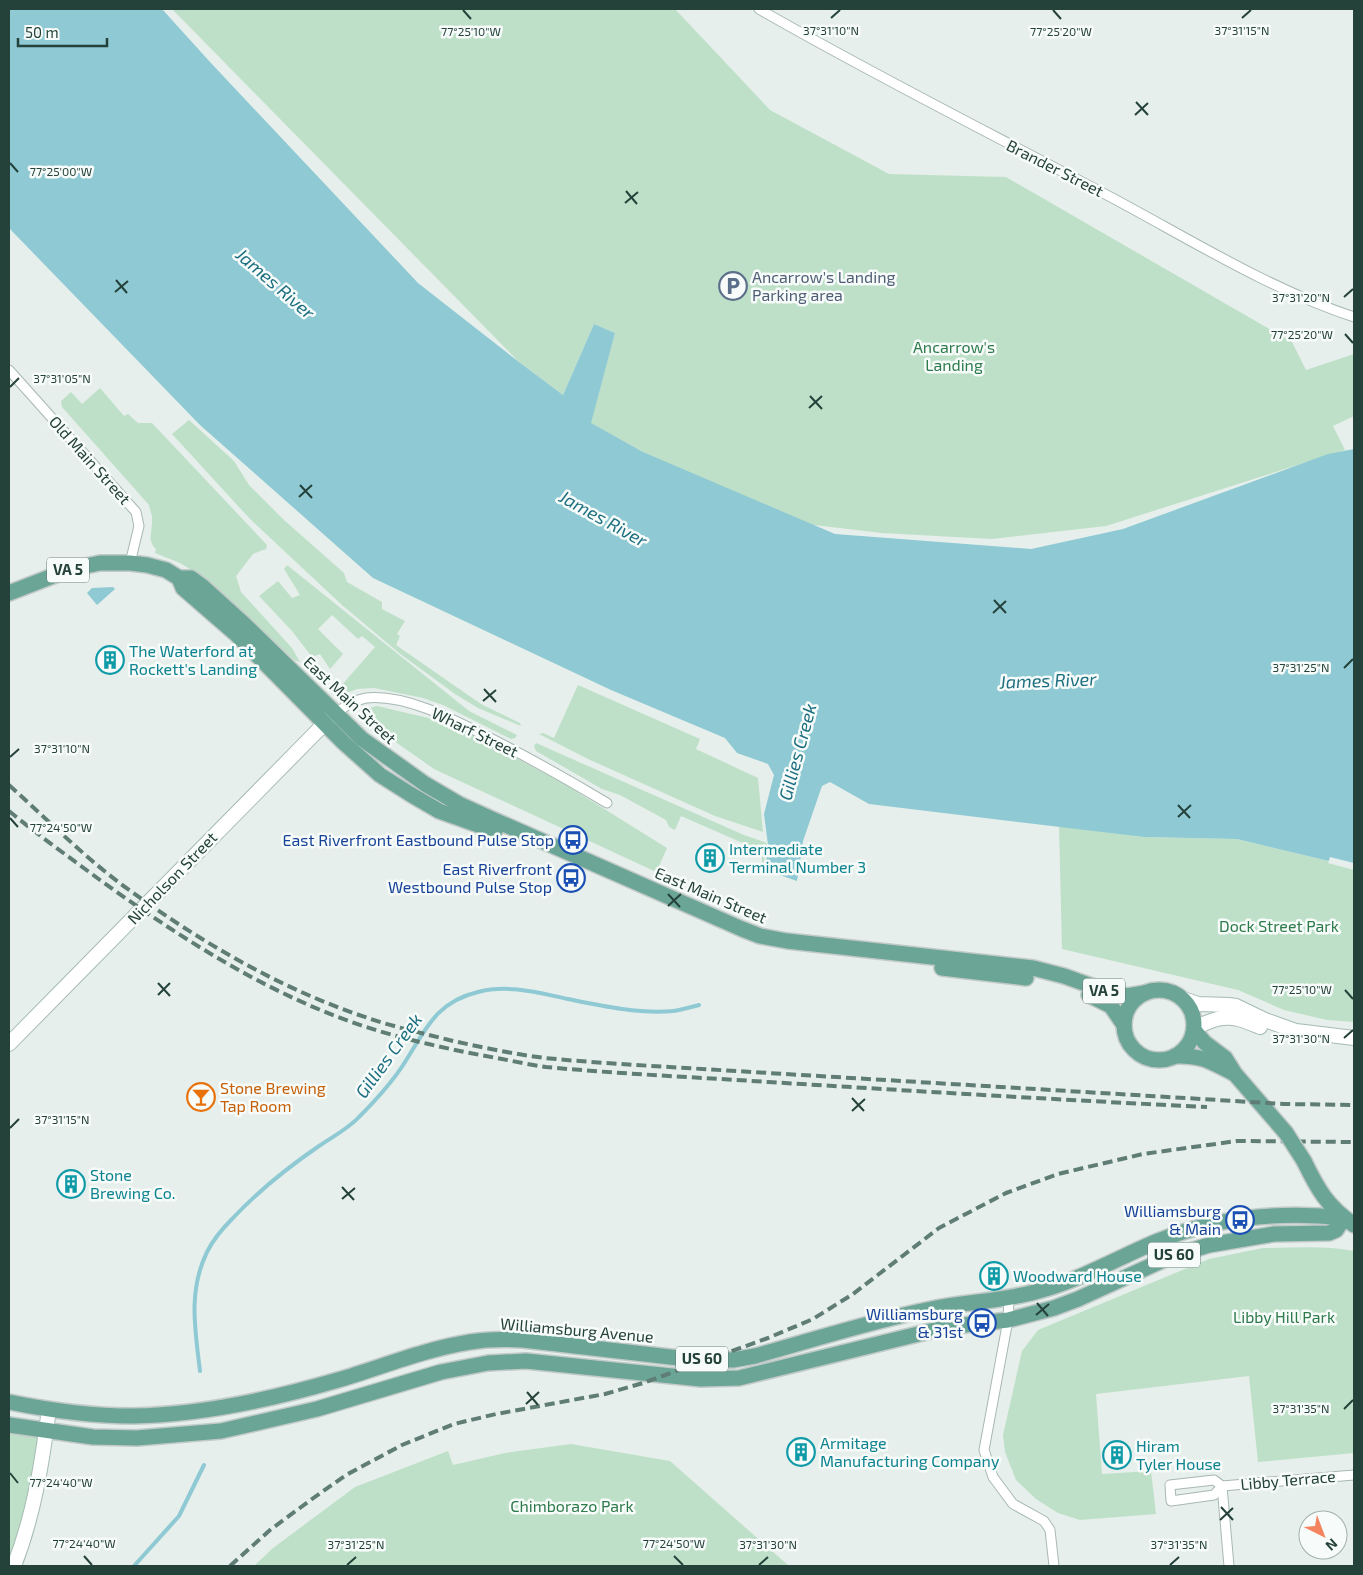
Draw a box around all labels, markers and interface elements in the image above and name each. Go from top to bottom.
scale bar [18,15,106,47]
text: 50 m [25,23,59,41]
text: 37°31'10"N [803,23,859,37]
text: 37°31'15"N [1214,23,1270,37]
text: 77°25'10"W [441,24,501,38]
text: 77°25'20"W [1030,24,1092,38]
street label: Brander Street [1004,135,1107,200]
text: 77°25'00"W [30,164,92,178]
water label: James River [231,243,320,324]
place label: Ancarrow's Landing Parking area [752,267,895,304]
parking icon: Ancarrow's Landing Parking area [718,271,748,301]
text: 37°31'20"N [1272,290,1330,304]
text: 77°25'20"W [1271,327,1333,341]
park label: Ancarrow's Landing [913,337,995,374]
text: 37°31'05"N [33,371,91,385]
street label: Old Main Street [46,412,135,508]
water label: James River [555,485,652,552]
road number: VA 5 [47,558,89,582]
place label: The Waterford at Rockett's Landing [129,641,257,678]
building icon: The Waterford at Rockett's Landing [95,645,125,675]
street label: East Main Street [300,652,401,747]
text: 37°31'25"N [1272,660,1330,674]
water label: James River [998,667,1098,693]
water label: Gillies Creek [774,701,821,803]
street label: Wharf Street [429,703,521,761]
text: 37°31'10"N [34,741,90,755]
text: 77°24'50"W [30,820,92,834]
bus stop icon: East Riverfront Eastbound Pulse Stop [558,825,588,855]
street label: Nicholson Street [123,828,220,928]
place label: East Riverfront Eastbound Pulse Stop [283,830,554,849]
place label: Intermediate Terminal Number 3 [729,839,866,876]
building icon: Intermediate Terminal Number 3 [695,843,725,873]
place label: East Riverfront Westbound Pulse Stop [388,859,552,896]
street label: East Main Street [652,862,770,927]
bus stop icon: East Riverfront Westbound Pulse Stop [556,863,586,893]
park label: Dock Street Park [1219,916,1339,935]
road number: VA 5 [1083,978,1125,1004]
text: 77°25'10"W [1272,982,1332,996]
water label: Gillies Creek [350,1009,426,1102]
text: 37°31'30"N [1272,1031,1330,1045]
place label: Stone Brewing Tap Room [220,1078,326,1115]
bar icon: Stone Brewing Tap Room [186,1082,216,1112]
text: 37°31'15"N [34,1112,90,1126]
place label: Stone Brewing Co. [90,1165,176,1202]
building icon: Stone Brewing Co. [56,1169,86,1199]
place label: Williamsburg & Main [1124,1201,1221,1238]
bus stop icon: Williamsburg & Main [1225,1205,1255,1235]
road number: US 60 [1148,1242,1200,1268]
building icon: Woodward House [979,1261,1009,1291]
place label: Woodward House [1013,1266,1142,1285]
place label: Williamsburg & 31st [866,1304,963,1341]
park label: Libby Hill Park [1233,1307,1335,1326]
bus stop icon: Williamsburg & 31st [967,1308,997,1338]
street label: Williamsburg Avenue [500,1313,655,1346]
road number: US 60 [676,1346,728,1372]
text: 37°31'35"N [1273,1401,1329,1415]
place label: Armitage Manufacturing Company [820,1433,1000,1470]
place label: Hiram Tyler House [1136,1436,1221,1473]
building icon: Armitage Manufacturing Company [786,1437,816,1467]
building icon: Hiram Tyler House [1102,1440,1132,1470]
street label: Libby Terrace [1239,1466,1336,1493]
text: 77°24'40"W [29,1475,93,1489]
park label: Chimborazo Park [510,1496,634,1515]
north arrow [1298,1510,1348,1560]
text: N [1323,1535,1341,1555]
text: 77°24'40"W [52,1536,116,1550]
text: 77°24'50"W [643,1536,705,1550]
text: 37°31'25"N [327,1537,385,1551]
text: 37°31'30"N [739,1537,797,1551]
text: 37°31'35"N [1151,1537,1207,1551]

